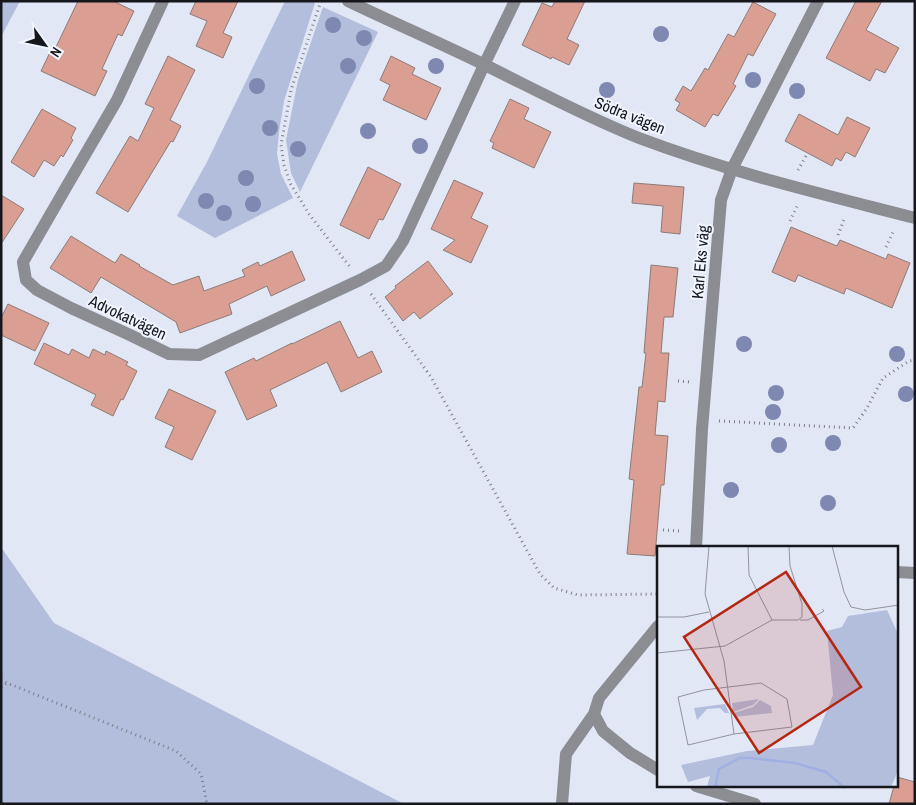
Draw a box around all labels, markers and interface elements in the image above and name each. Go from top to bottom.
north arrow [20,20,70,70]
text: N [46,44,66,60]
street label: Södra vägen [591,91,669,139]
street label: Karl Eks väg [686,224,714,300]
street label: Advokatvägen [85,289,170,345]
inset map [657,546,898,788]

